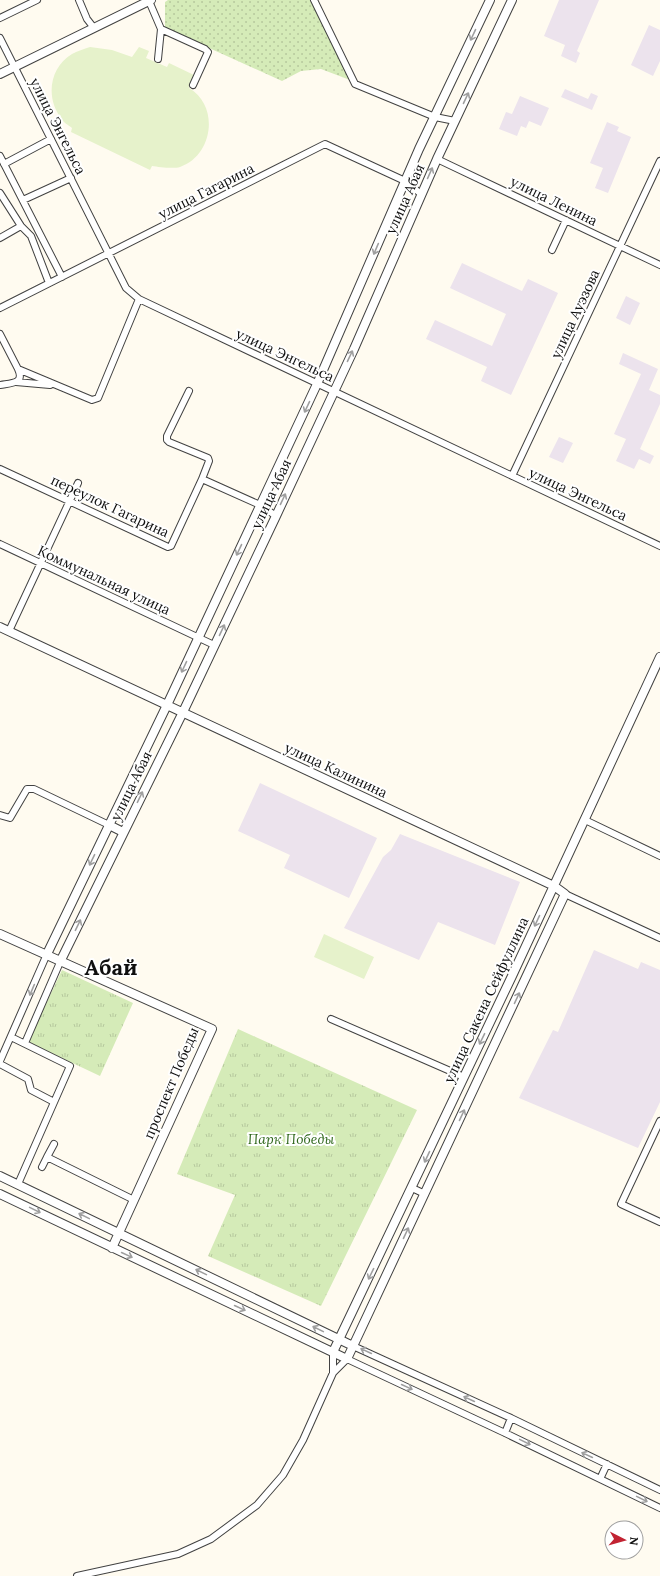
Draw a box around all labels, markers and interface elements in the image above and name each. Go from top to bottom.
one-way arrow [469,29,476,41]
street label: улица Энгельса [26,75,90,177]
one-way arrow [463,92,470,104]
street label: улица Гагарина [155,159,257,223]
street label: улица Абая [381,161,429,237]
one-way arrow [427,168,434,180]
street label: улица Ленина [508,172,600,230]
one-way arrow [372,243,379,255]
street label: улица Ауэзова [546,266,604,362]
street label: улица Энгельса [233,324,337,386]
one-way arrow [347,351,354,363]
one-way arrow [303,400,310,412]
street label: улица Абая [247,456,295,532]
street label: улица Энгельса [526,463,630,525]
street label: переулок Гагарина [48,471,172,541]
one-way arrow [280,494,287,506]
street label: Коммунальная улица [35,541,173,619]
one-way arrow [235,543,242,555]
one-way arrow [219,624,226,636]
one-way arrow [180,661,187,673]
street label: улица Калинина [282,738,390,802]
street label: улица Абая [106,748,156,824]
one-way arrow [137,791,145,803]
one-way arrow [88,854,95,866]
street label: улица Сакена Сейфуллина [440,914,532,1086]
one-way arrow [533,915,540,927]
one-way arrow [75,919,82,931]
district label: Абай [84,953,138,981]
one-way arrow [27,983,35,995]
one-way arrow [514,992,521,1004]
street label: проспект Победы [139,1025,203,1141]
one-way arrow [478,1033,485,1045]
one-way arrow [459,1110,466,1122]
park label: Парк Победы [248,1130,334,1148]
one-way arrow [423,1150,430,1162]
one-way arrow [29,1207,41,1214]
one-way arrow [78,1212,90,1219]
one-way arrow [403,1227,411,1239]
one-way arrow [120,1252,132,1259]
one-way arrow [195,1268,207,1275]
one-way arrow [367,1268,374,1280]
one-way arrow [233,1305,245,1312]
one-way arrow [312,1325,324,1332]
one-way arrow [360,1347,372,1355]
one-way arrow [401,1384,413,1391]
one-way arrow [464,1395,476,1402]
one-way arrow [519,1439,531,1446]
one-way arrow [581,1451,593,1458]
one-way arrow [635,1496,647,1503]
north arrow [604,1520,644,1560]
text: N [626,1536,641,1546]

